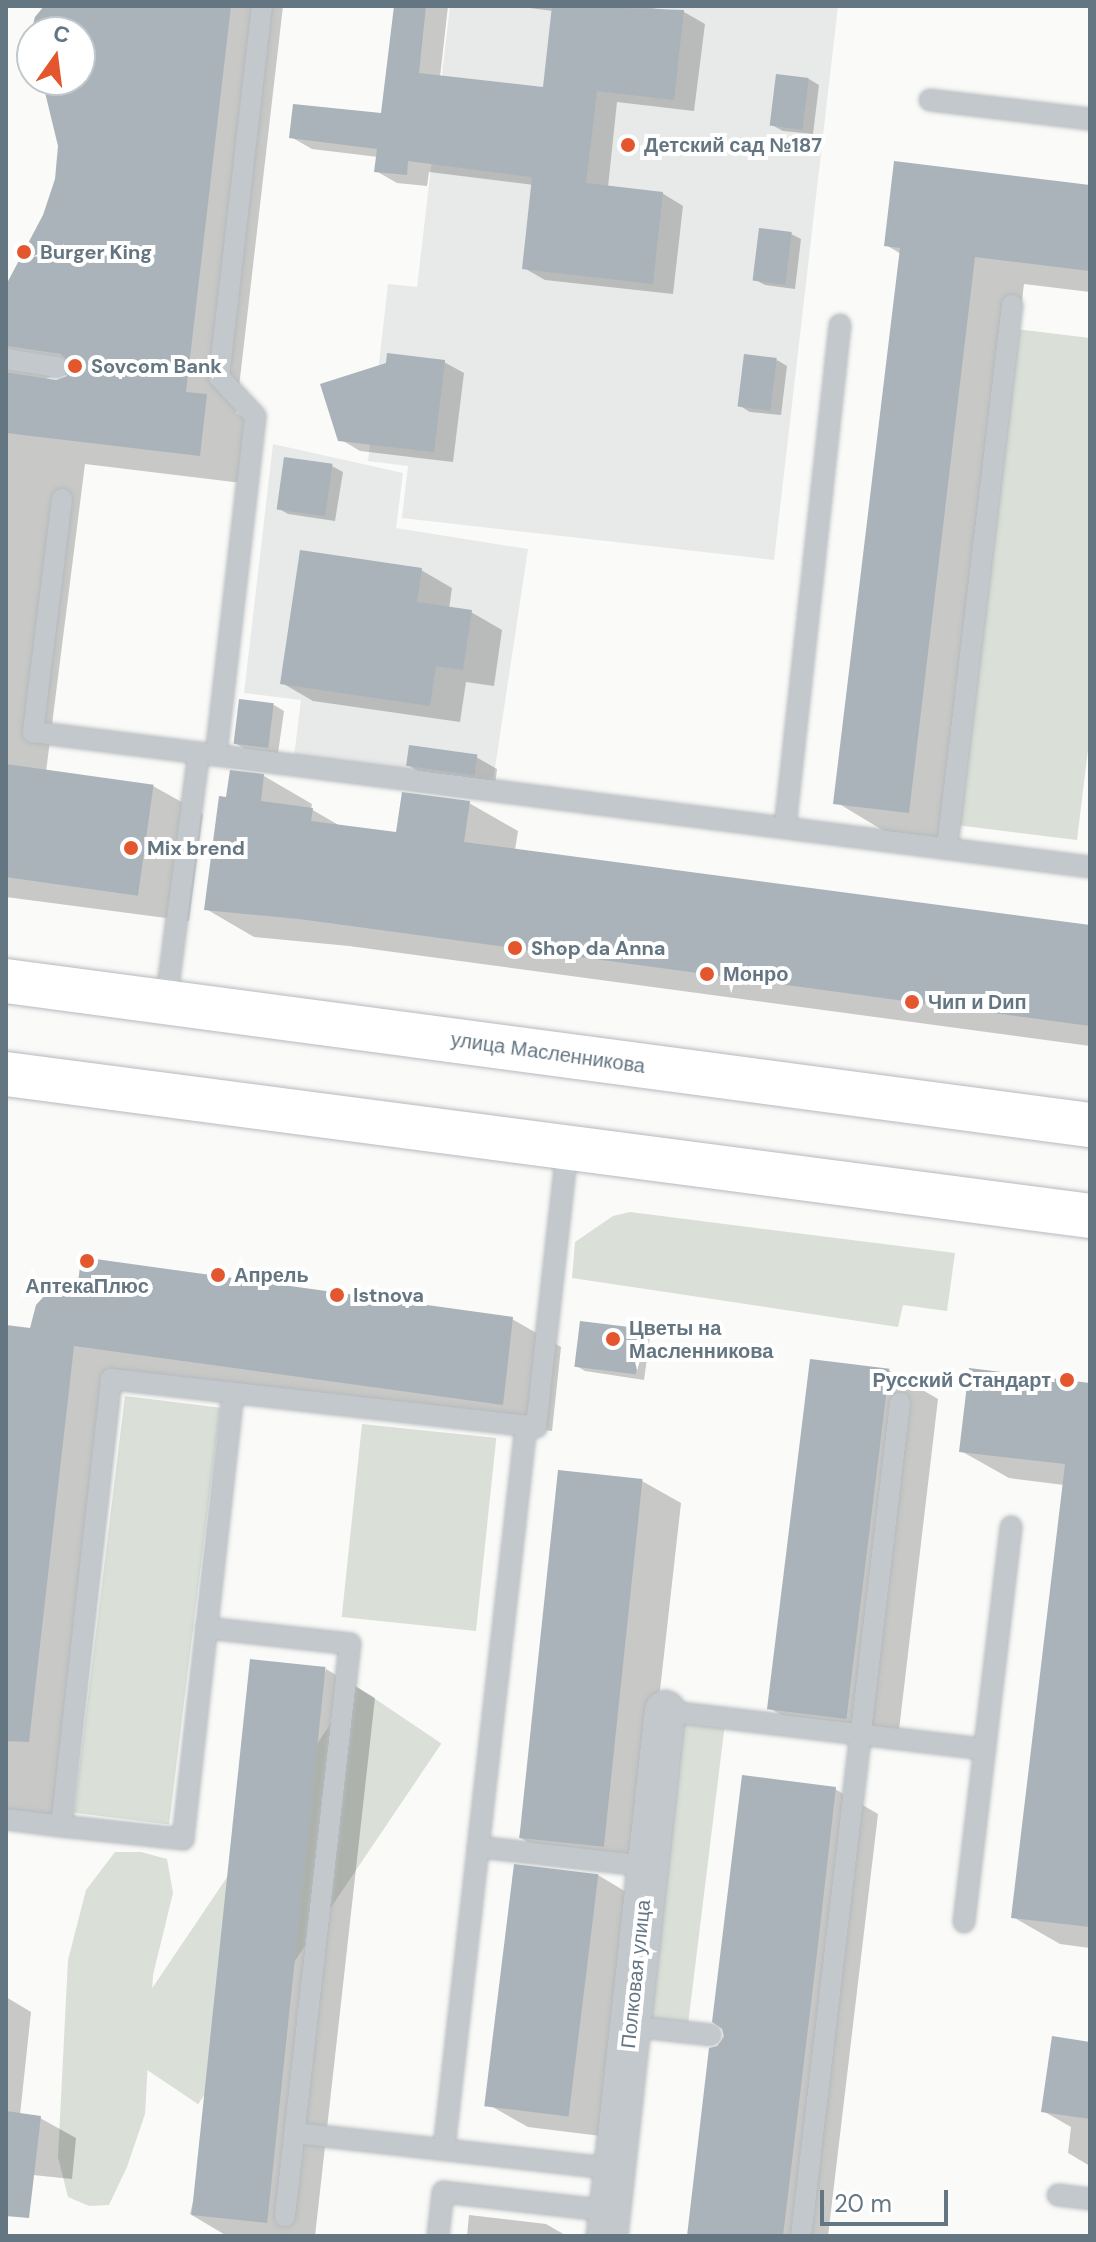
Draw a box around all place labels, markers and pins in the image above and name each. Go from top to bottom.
place label: Детский сад №187 [644,133,822,157]
marker: Детский сад №187 [619,136,637,154]
place label: Burger King [40,240,152,264]
marker: Burger King [15,243,33,261]
place label: Sovcom Bank [91,354,222,378]
marker: Sovcom Bank [66,357,84,375]
place label: Mix brend [147,836,245,860]
marker: Mix brend [122,839,140,857]
place label: Shop da Anna [531,936,666,960]
marker: Shop da Anna [506,939,524,957]
place label: Монро [723,962,788,986]
marker: Монро [698,965,716,983]
place label: Чип и Dип [928,990,1027,1014]
marker: Чип и Dип [903,993,921,1011]
marker: АптекаПлюс [78,1252,96,1270]
place label: Апрель [234,1263,309,1287]
marker: Апрель [209,1266,227,1284]
place label: АптекаПлюс [25,1274,149,1298]
place label: Istnova [353,1283,424,1307]
marker: Istnova [328,1286,346,1304]
place label: Цветы на Масленникова [629,1316,773,1363]
marker: Цветы на Масленникова [604,1330,622,1348]
place label: Русский Стандарт [872,1368,1051,1392]
marker: Русский Стандарт [1058,1371,1076,1389]

